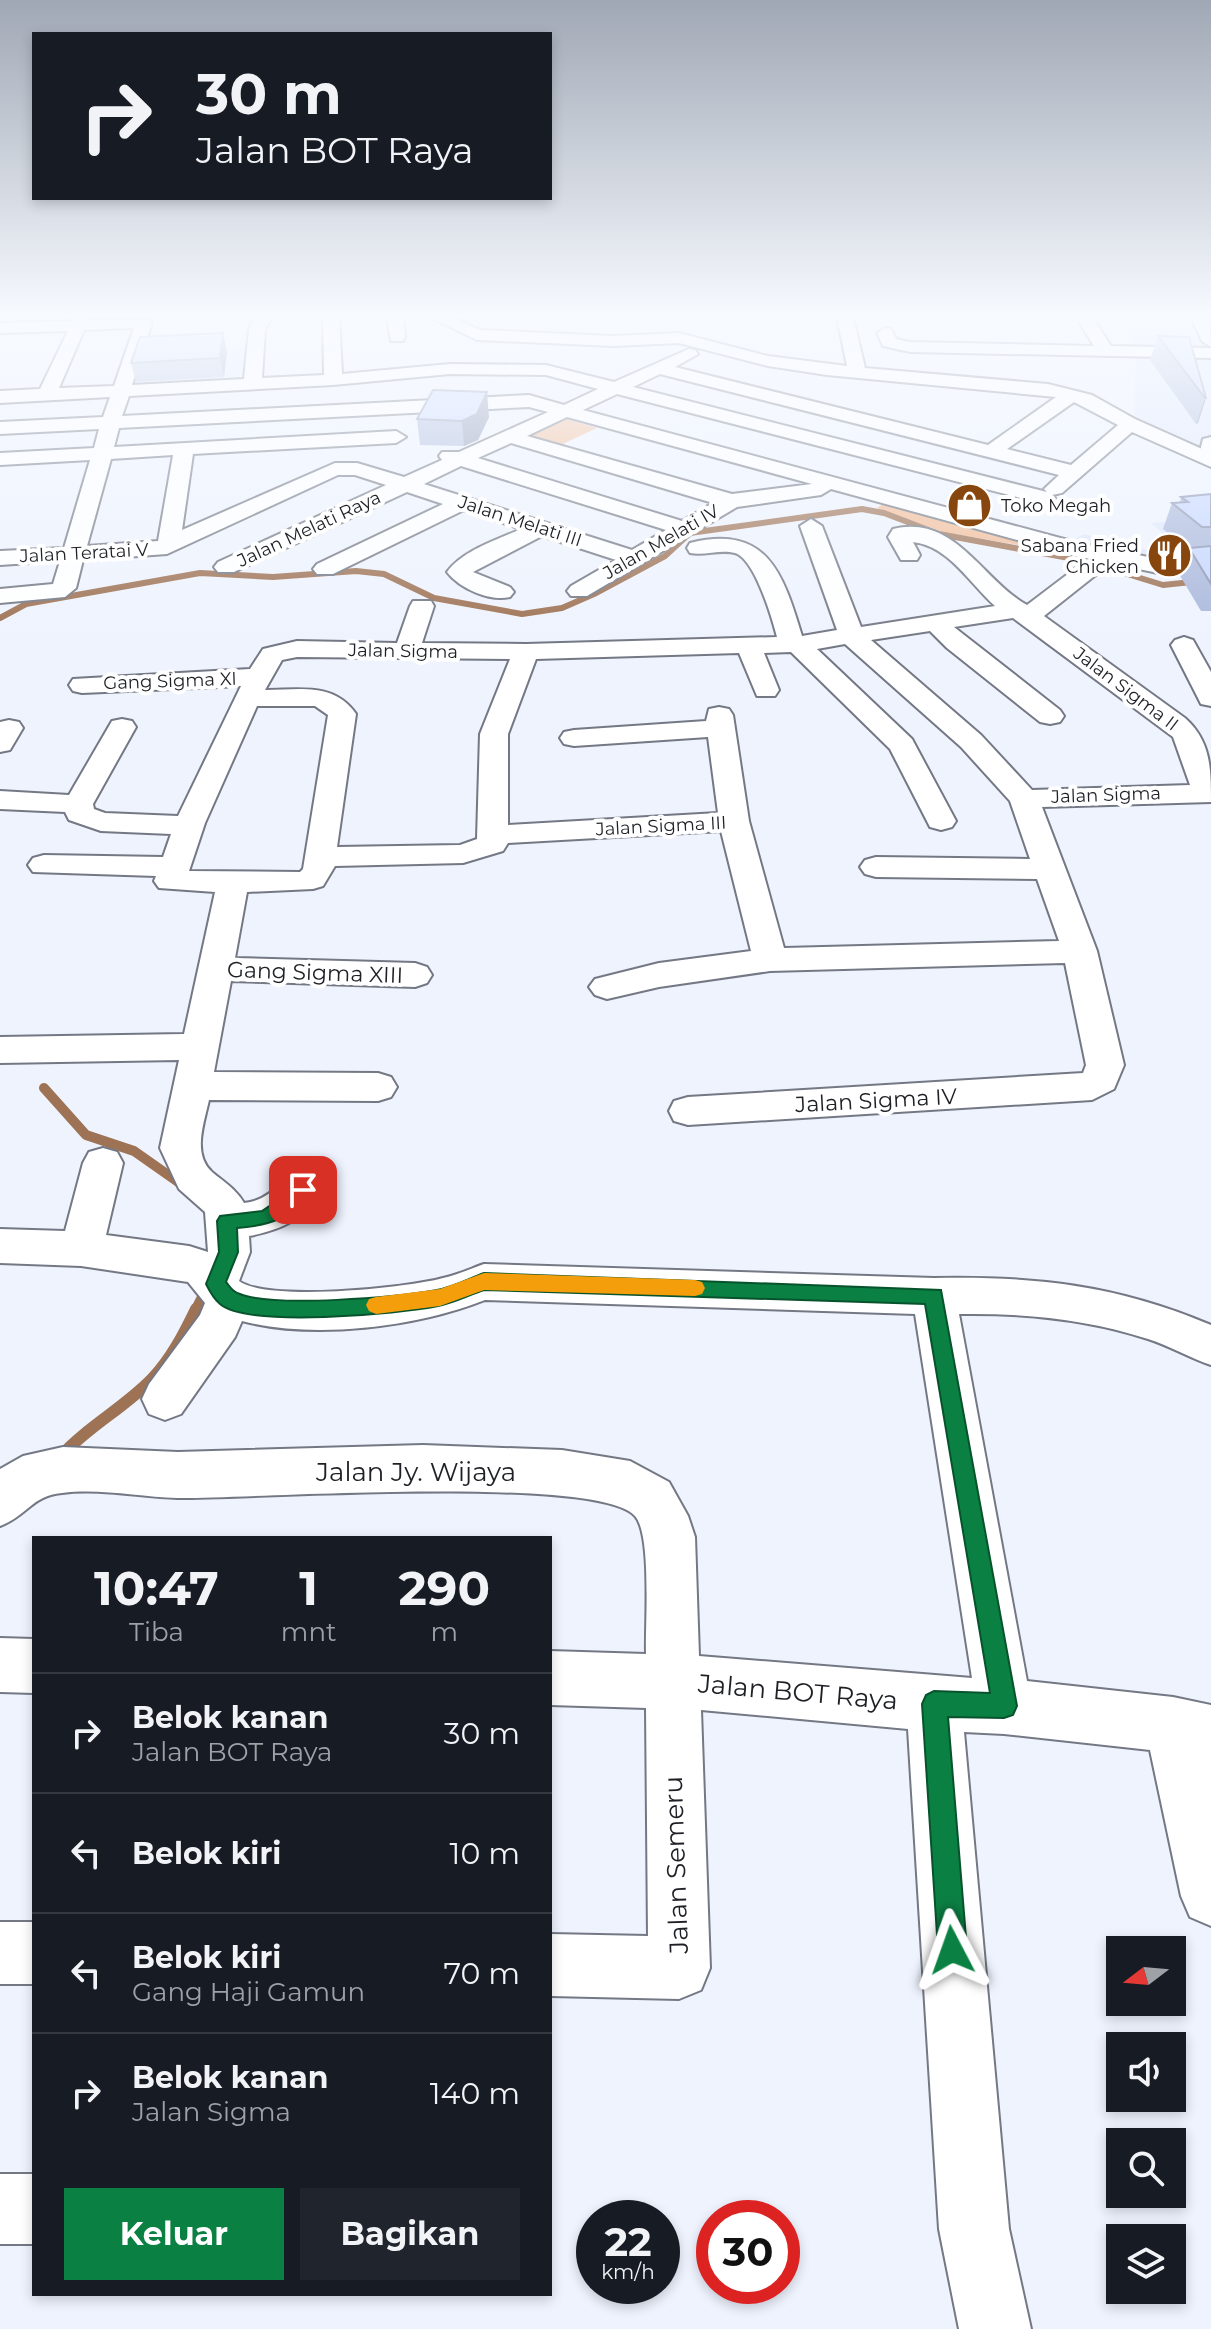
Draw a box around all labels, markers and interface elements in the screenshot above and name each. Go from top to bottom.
text: 30 m [196,60,342,128]
icon: right [64,64,168,168]
text: Jalan BOT Raya [196,128,474,172]
shop icon: Toko Megah [946,482,994,530]
street label: Jalan Melati Raya [233,486,384,572]
street label: Jalan Melati III [454,490,585,551]
place label: Toko Megah [1001,495,1111,517]
street label: Jalan Melati IV [598,500,723,585]
restaurant icon: Sabana Fried Chicken [1146,532,1194,580]
place label: Sabana Fried Chicken [1021,535,1139,578]
street label: Jalan Teratai V [18,539,149,567]
street label: Jalan Sigma [347,639,458,663]
street label: Jalan Sigma II [1068,642,1183,736]
street label: Gang Sigma XI [103,668,237,694]
street label: Jalan Sigma [1050,782,1161,808]
street label: Jalan Sigma III [594,812,727,840]
street label: Gang Sigma XIII [226,956,404,989]
street label: Jalan Sigma IV [794,1083,958,1118]
pin [269,1156,337,1224]
icon: arrive [281,1168,325,1212]
street label: Jalan Jy. Wijaya [315,1456,516,1488]
text: 10:47 [94,1559,219,1617]
text: 1 [299,1559,318,1617]
text: 290 [399,1559,490,1617]
text: Tiba [129,1616,184,1648]
text: mnt [281,1616,337,1648]
text: m [430,1616,458,1648]
street label: Jalan BOT Raya [696,1667,899,1717]
text: Belok kanan [132,1699,329,1736]
icon: right [64,1711,108,1755]
text: 30 m [444,1715,520,1752]
text: Jalan BOT Raya [132,1736,332,1768]
street label: Jalan Semeru [657,1776,695,1955]
icon: left [64,1831,108,1875]
text: Belok kiri [132,1835,281,1872]
text: 10 m [450,1835,520,1872]
position arrow [910,1908,994,1992]
north arrow [1106,1936,1186,2016]
map controls [1106,1936,1186,2304]
text: Belok kiri [132,1939,281,1976]
icon: left [64,1951,108,1995]
text: 70 m [443,1955,520,1992]
text: Gang Haji Gamun [132,1976,365,2008]
button: sound [1106,2032,1186,2112]
text: Belok kanan [132,2059,329,2096]
icon: right [64,2071,108,2115]
text: 140 m [430,2075,520,2112]
text: Jalan Sigma [132,2096,291,2128]
button: search [1106,2128,1186,2208]
button: Keluar [64,2188,284,2280]
button: Bagikan [300,2188,520,2280]
speed limit sign: 30 [696,2200,800,2304]
text: 22 [604,2217,652,2266]
button: layers [1106,2224,1186,2304]
text: km/h [601,2260,655,2284]

